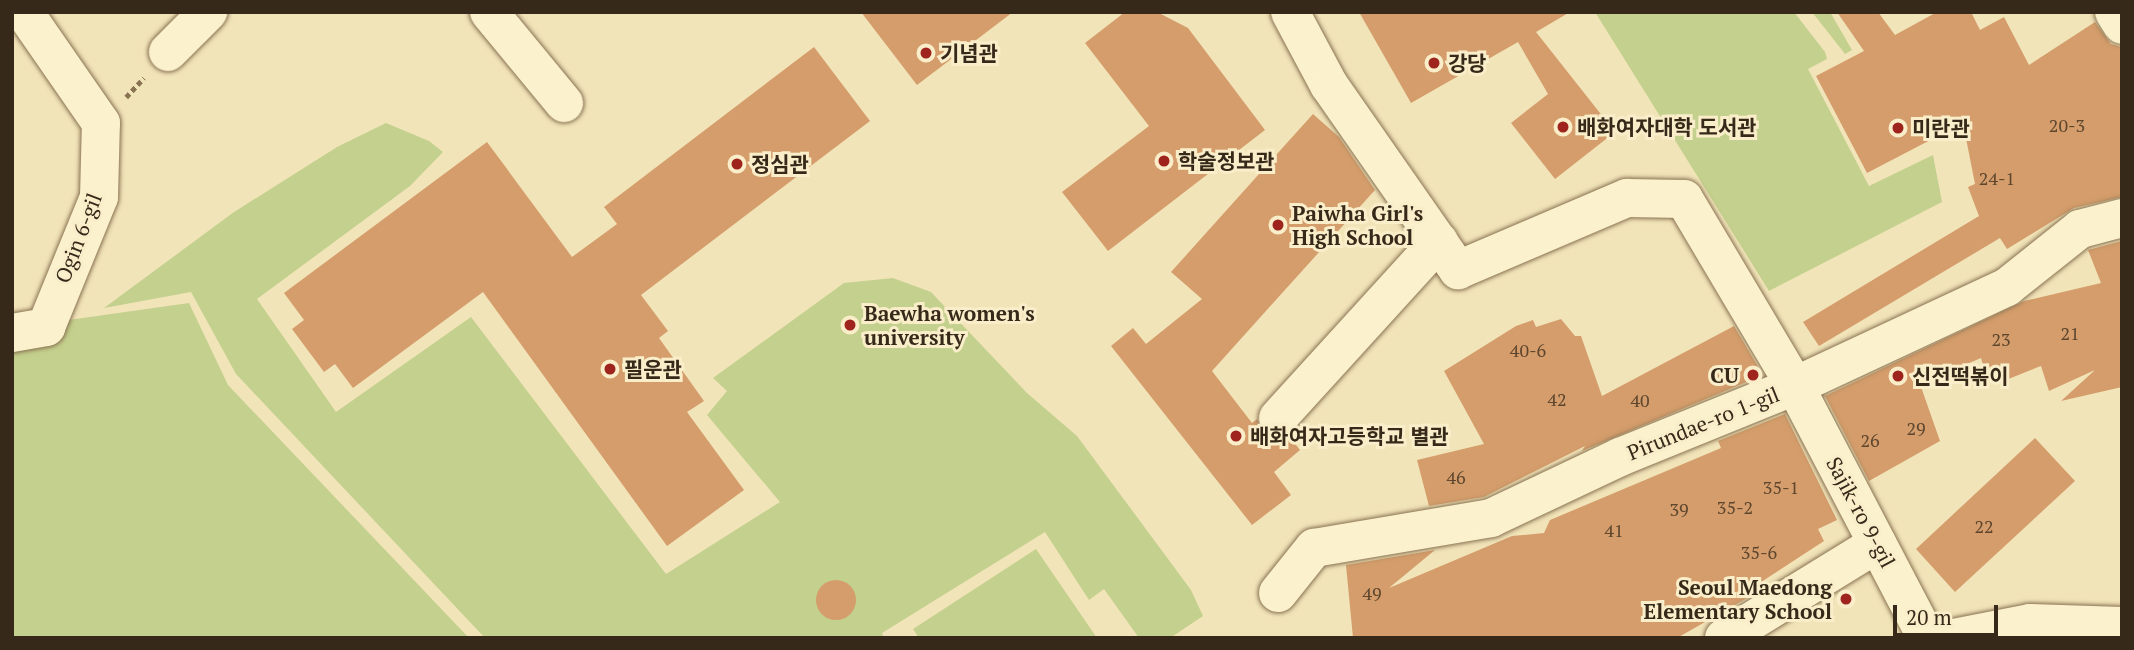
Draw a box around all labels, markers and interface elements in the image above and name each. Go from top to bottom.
place label: 기념관 [940,40,998,66]
marker: 기념관 [918,45,934,61]
place label: 강당 [1448,50,1487,76]
marker: 강당 [1426,55,1442,71]
place label: 배화여자대학 도서관 [1577,114,1757,140]
house number: 20-3 [2049,114,2085,136]
place label: 미란관 [1912,115,1970,141]
marker: 배화여자대학 도서관 [1555,119,1571,135]
marker: 미란관 [1890,120,1906,136]
place label: 학술정보관 [1178,148,1275,174]
place label: 정심관 [751,151,809,177]
marker: 학술정보관 [1156,153,1172,169]
marker: 정심관 [729,156,745,172]
house number: 24-1 [1979,167,2015,189]
street label: Ogin 6-gil [49,189,107,287]
place label: Paiwha Girl's High School [1292,200,1423,250]
marker: Paiwha Girl's High School [1270,217,1286,233]
place label: Baewha women's university [864,300,1035,350]
marker: Baewha women's university [842,317,858,333]
house number: 21 [2060,322,2080,344]
house number: 23 [1991,328,2011,350]
house number: 40-6 [1510,339,1546,361]
place label: 필운관 [624,356,682,382]
marker: 필운관 [602,361,618,377]
place label: CU [1710,362,1739,388]
place label: 신전떡볶이 [1912,363,2009,389]
marker: CU [1745,367,1761,383]
marker: 신전떡볶이 [1890,368,1906,384]
street label: Pirundae-ro 1-gil [1623,381,1783,465]
house number: 42 [1547,388,1567,410]
house number: 40 [1630,389,1650,411]
house number: 29 [1906,417,1926,439]
place label: 배화여자고등학교 별관 [1250,423,1449,449]
marker: 배화여자고등학교 별관 [1228,428,1244,444]
house number: 26 [1860,429,1880,451]
street label: Sajik-ro 9-gil [1821,452,1901,572]
house number: 46 [1446,466,1466,488]
house number: 35-1 [1763,476,1799,498]
house number: 35-2 [1717,496,1753,518]
house number: 39 [1669,498,1689,520]
house number: 22 [1974,515,1994,537]
house number: 41 [1604,519,1624,541]
house number: 35-6 [1741,541,1777,563]
place label: Seoul Maedong Elementary School [1644,574,1832,624]
house number: 49 [1362,582,1382,604]
scale bar [1896,590,2001,634]
marker: Seoul Maedong Elementary School [1838,591,1854,607]
text: 20 m [1906,603,1952,631]

